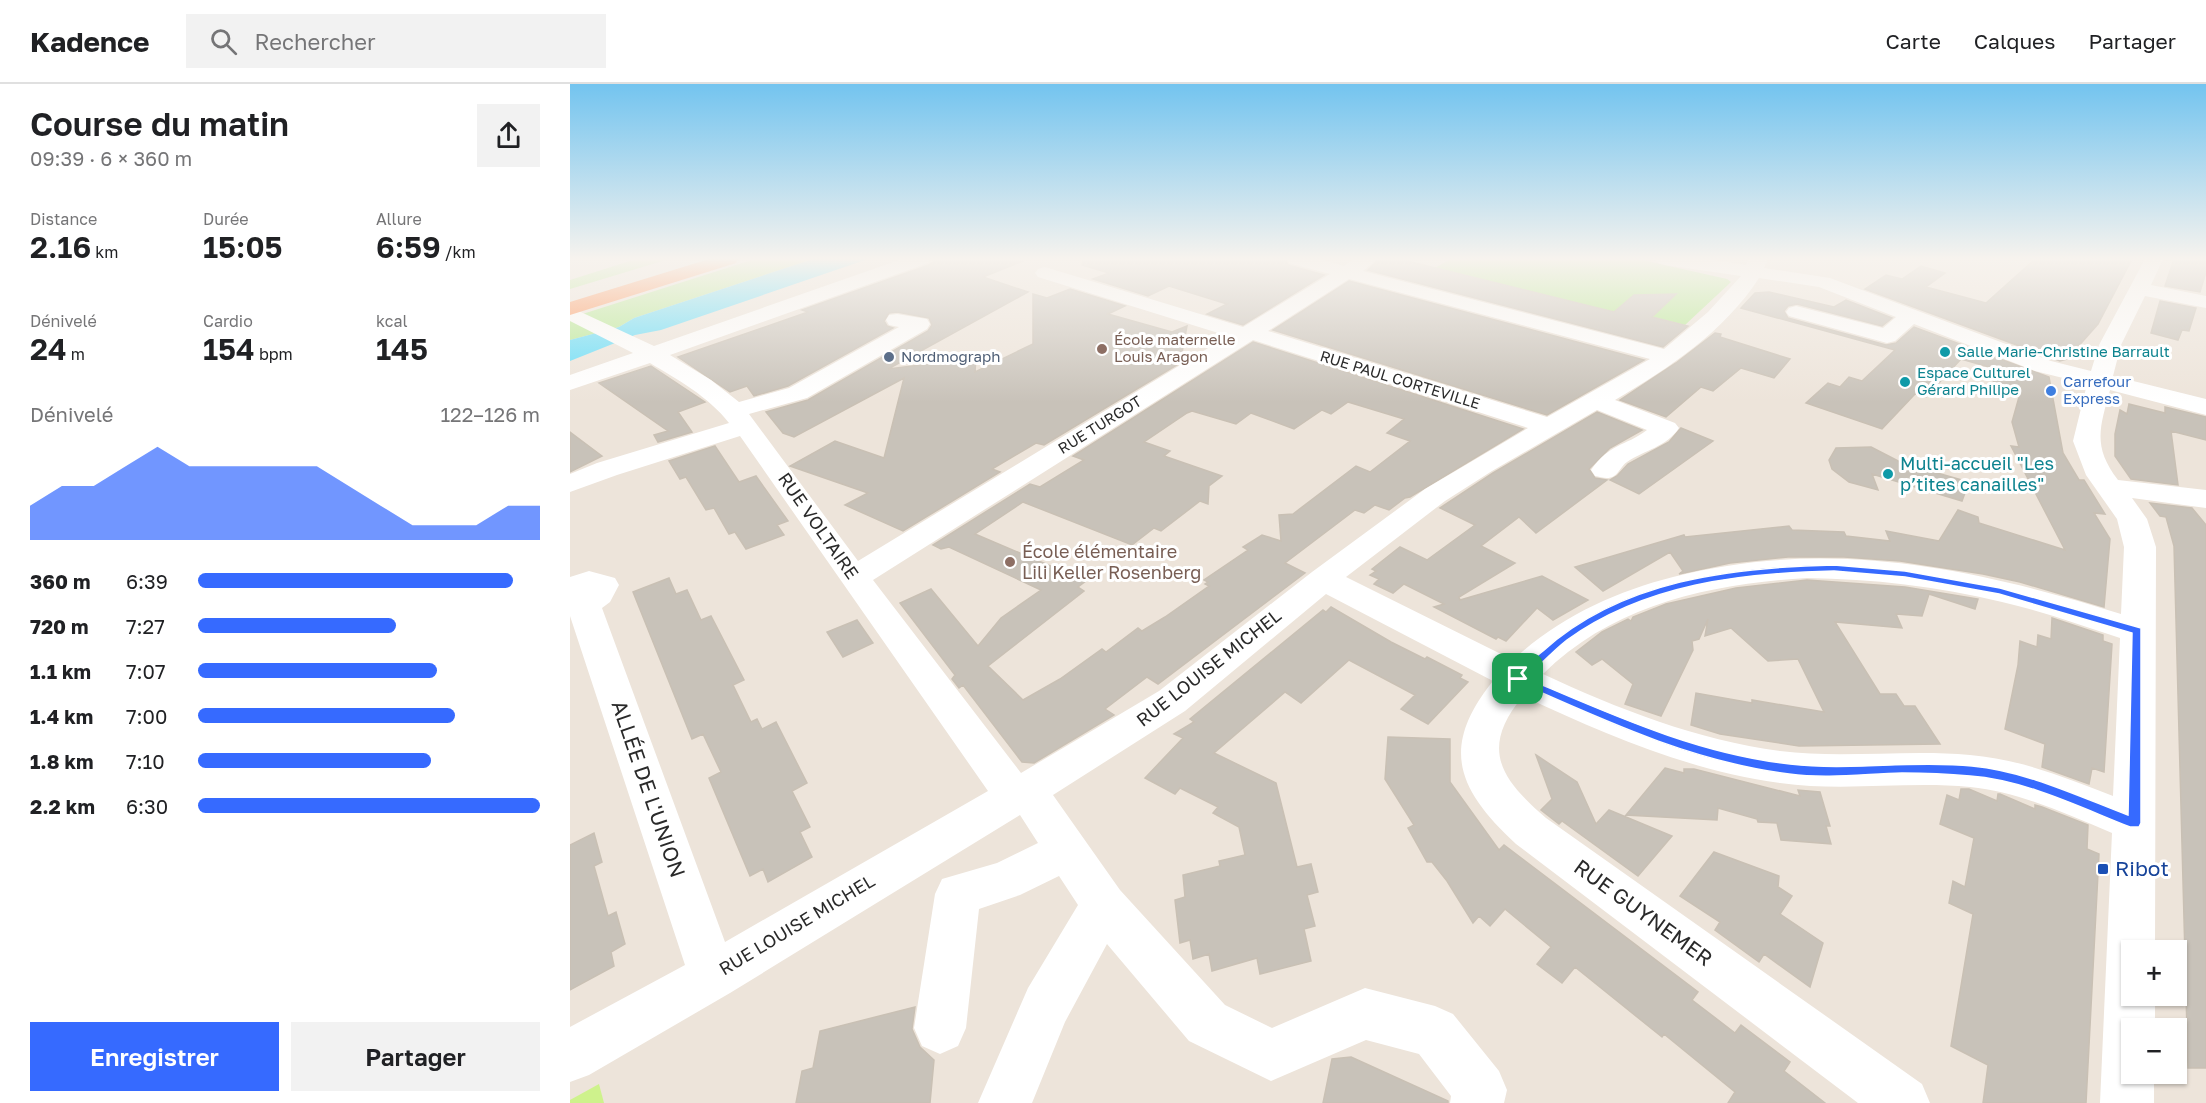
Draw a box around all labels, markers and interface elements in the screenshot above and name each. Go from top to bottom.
search box [186,14,606,68]
text: Kadence [30,25,150,58]
icon: search [207,25,240,58]
text: Rechercher [255,28,376,55]
text: Carte [1885,28,1941,54]
text: Calques [1974,28,2055,54]
text: Partager [2088,28,2176,54]
text: Course du matin [30,104,289,143]
button: share [477,104,540,167]
text: 09:39 · 6 × 360 m [30,146,192,170]
text: Distance [30,209,97,229]
text: Durée [203,209,249,229]
text: Allure [376,209,422,229]
text: 2.16 [30,229,91,265]
text: 15:05 [203,229,283,265]
text: 6:59 [376,229,441,265]
text: km [91,242,118,262]
text: /km [441,242,476,262]
text: Dénivelé [30,311,97,331]
text: Cardio [203,311,253,331]
text: kcal [376,311,408,331]
place label: École maternelle Louis Aragon [1114,330,1236,365]
text: 24 [30,331,67,367]
text: 154 [203,331,255,367]
text: 145 [376,331,428,367]
marker: École maternelle Louis Aragon [1095,342,1109,356]
place label: Salle Marie-Christine Barrault [1957,342,2170,360]
text: m [67,344,85,364]
text: bpm [255,344,293,364]
marker: Salle Marie-Christine Barrault [1938,345,1952,359]
street label: RUE PAUL CORTEVILLE [1318,346,1482,412]
place label: Nordmograph [901,347,1000,365]
marker: Nordmograph [882,350,896,364]
place label: Espace Culturel Gérard Philipe [1917,363,2031,398]
place label: Carrefour Express [2063,372,2131,407]
marker: Espace Culturel Gérard Philipe [1898,375,1912,389]
marker: Carrefour Express [2044,384,2058,398]
street label: RUE TURGOT [1054,391,1145,457]
text: Dénivelé [30,402,113,426]
text: 122–126 m [440,402,540,426]
place label: Multi-accueil "Les p’tites canailles" [1900,452,2054,495]
marker: Multi-accueil "Les p’tites canailles" [1881,467,1895,481]
street label: RUE VOLTAIRE [774,468,864,583]
place label: École élémentaire Lili Keller Rosenberg [1022,540,1201,583]
marker: École élémentaire Lili Keller Rosenberg [1003,555,1017,569]
text: 360 m [30,569,90,593]
text: 6:39 [126,569,168,593]
street label: RUE LOUISE MICHEL [1132,604,1285,731]
text: 720 m [30,614,89,638]
text: 7:27 [126,614,165,638]
pin [1492,653,1543,704]
text: 1.1 km [30,659,91,683]
text: 7:07 [126,659,166,683]
icon: arrive [1501,662,1534,695]
street label: ALLÉE DE L'UNION [606,697,691,881]
text: 1.4 km [30,704,93,728]
text: 7:00 [126,704,167,728]
text: 1.8 km [30,749,94,773]
text: 7:10 [126,749,165,773]
text: 2.2 km [30,794,95,818]
text: 6:30 [126,794,168,818]
street label: RUE GUYNEMER [1569,853,1718,971]
place label: Ribot [2115,855,2169,881]
marker: Ribot [2096,862,2110,876]
street label: RUE LOUISE MICHEL [715,869,878,979]
map controls [2121,940,2187,1084]
button: + [2121,940,2187,1006]
button: − [2121,1018,2187,1084]
button: Enregistrer [30,1022,279,1091]
button: Partager [291,1022,540,1091]

